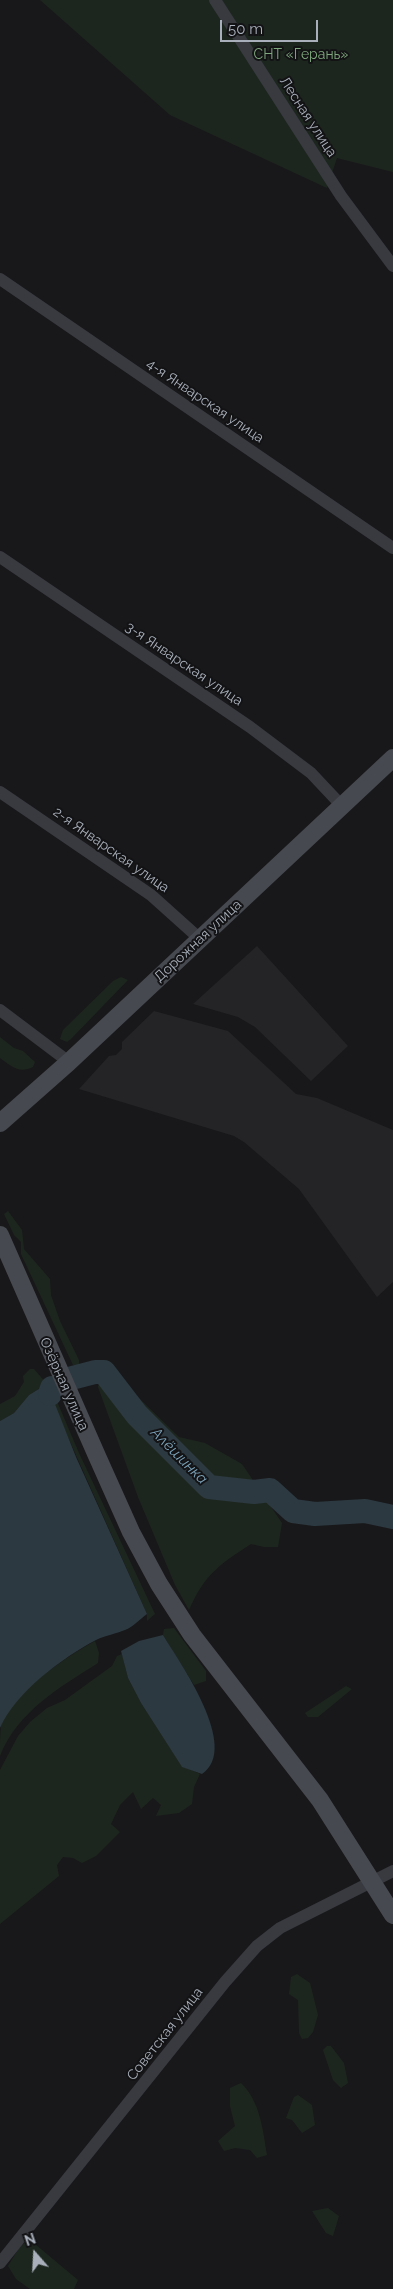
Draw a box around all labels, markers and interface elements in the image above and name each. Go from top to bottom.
scale bar [223,10,320,42]
text: 50 m [228,20,263,38]
park label: СНТ «Герань» [254,47,348,63]
street label: Лесная улица [276,74,340,160]
street label: 4-я Январская улица [143,355,267,447]
street label: 3-я Январская улица [122,618,246,710]
street label: 2-я Январская улица [50,804,172,896]
street label: Дорожная улица [151,896,245,986]
street label: Озёрная улица [36,1335,92,1433]
water label: Алёшинка [147,1424,211,1488]
street label: Советская улица [123,1984,207,2084]
north arrow [10,2229,60,2279]
text: N [22,2231,38,2249]

